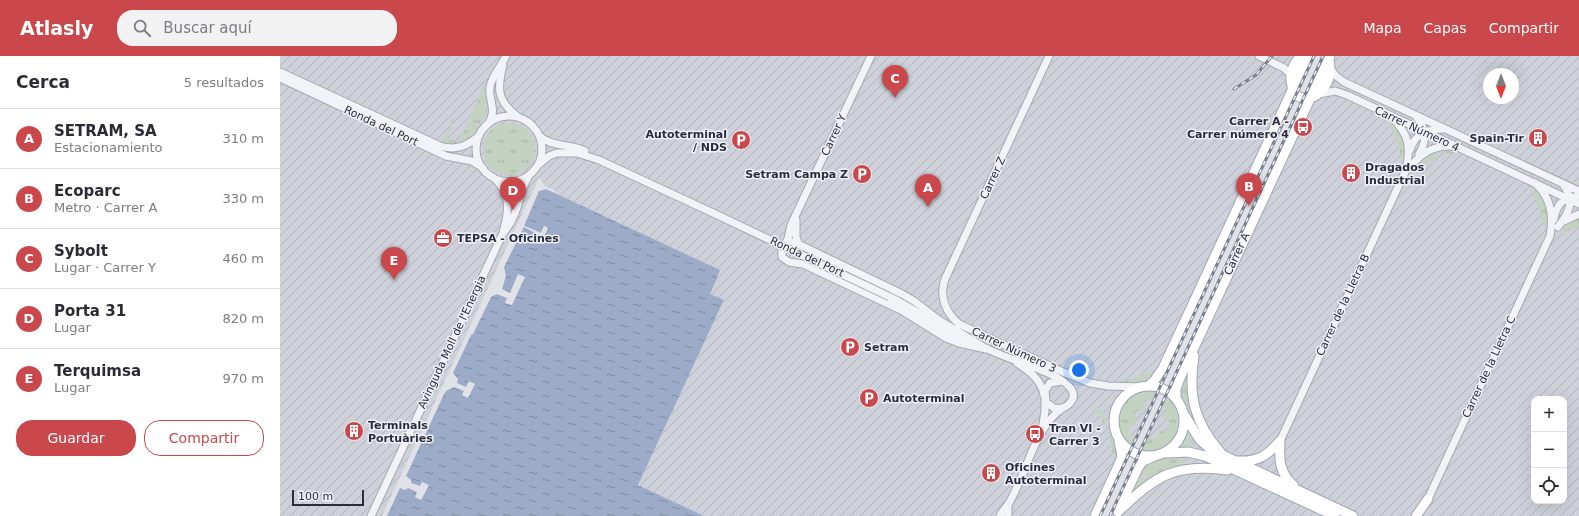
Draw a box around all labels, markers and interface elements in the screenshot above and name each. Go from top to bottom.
search box [117,10,397,46]
text: Atlasly [20,17,93,39]
icon: search [131,17,153,39]
text: Buscar aquí [163,19,252,37]
text: Mapa [1363,20,1402,36]
text: Capas [1424,20,1467,36]
text: Compartir [1489,20,1559,36]
pin: C [882,65,908,98]
north arrow [1483,68,1519,104]
text: Cerca [16,72,70,92]
text: 5 resultados [184,75,264,90]
street label: Ronda del Port [342,103,421,149]
street label: Carrer Número 4 [1373,104,1461,154]
street label: Carrer Y [819,112,849,158]
place label: Carrer A - Carrer número 4 [1187,115,1289,141]
bus stop icon: Carrer A - Carrer número 4 [1292,116,1314,138]
text: SETRAM, SA [54,122,157,140]
building icon: Spain-Tir [1527,127,1549,149]
place label: Autoterminal / NDS [645,128,727,154]
parking icon: Autoterminal / NDS [730,129,752,151]
text: A [24,131,34,146]
text: 310 m [222,131,264,146]
place label: Spain-Tir [1470,132,1525,145]
text: Estacionamiento [54,140,163,155]
street label: Carrer Z [978,154,1009,201]
place label: Dragados Industrial [1365,161,1425,187]
building icon: Dragados Industrial [1340,162,1362,184]
parking icon: Setram Campa Z [851,163,873,185]
place label: Setram Campa Z [745,168,848,181]
pin: B [1236,173,1262,206]
pin: A [915,174,941,207]
pin: D [500,177,526,210]
text: Ecoparc [54,182,121,200]
text: B [24,191,34,206]
text: 330 m [222,191,264,206]
text: Metro · Carrer A [54,200,157,215]
office icon: TEPSA - Oficines [432,227,454,249]
street label: Carrer A [1222,230,1253,277]
place label: TEPSA - Oficines [457,232,559,245]
street label: Ronda del Port [768,234,847,280]
text: Sybolt [54,242,108,260]
pin: E [381,247,407,280]
text: C [24,251,34,266]
text: 460 m [222,251,264,266]
street label: Carrer de la Lletra B [1314,252,1372,358]
text: Lugar · Carrer Y [54,260,156,275]
street label: Avinguda Moll de l'Energia [415,273,489,411]
text: Porta 31 [54,302,126,320]
text: D [24,311,34,326]
text: 820 m [222,311,264,326]
street label: Carrer de la Lletra C [1460,314,1518,420]
text: Lugar [54,320,91,335]
street label: Carrer Número 3 [970,325,1058,375]
parking icon: Setram [839,336,861,358]
place label: Setram [864,341,909,354]
your location [1069,360,1089,380]
text: Terquimsa [54,362,141,380]
text: E [25,371,33,386]
text: 970 m [222,371,264,386]
text: Lugar [54,380,91,395]
parking icon: Autoterminal [858,387,880,409]
place label: Autoterminal [883,392,965,405]
map controls [1531,396,1567,504]
button: + [1531,396,1567,432]
place label: Terminals Portuàries [368,419,433,445]
button: Guardar [16,420,136,456]
button: Compartir [144,420,264,456]
building icon: Terminals Portuàries [343,420,365,442]
place label: Tran VI - Carrer 3 [1049,422,1101,448]
bus stop icon: Tran VI - Carrer 3 [1024,423,1046,445]
button: − [1531,432,1567,468]
place label: Oficines Autoterminal [1005,461,1087,487]
building icon: Oficines Autoterminal [980,462,1002,484]
button: locate [1531,468,1567,504]
scale bar [292,488,364,507]
text: 100 m [298,490,333,503]

